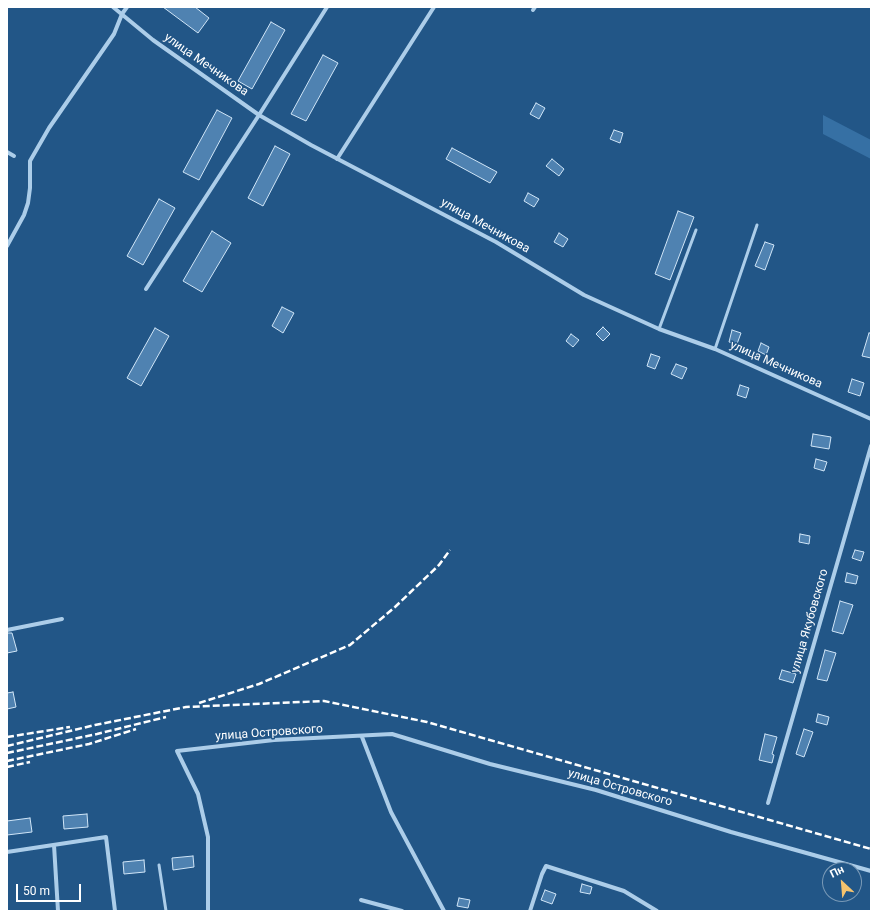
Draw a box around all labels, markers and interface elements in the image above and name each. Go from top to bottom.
street label: улица Мечникова [161,31,251,99]
street label: улица Мечникова [438,196,532,256]
street label: улица Мечникова [728,338,824,392]
street label: улица Якубовского [788,567,832,675]
street label: улица Островского [215,722,323,744]
street label: улица Островского [566,766,674,810]
north arrow [822,862,862,902]
text: Пн [828,863,846,881]
scale bar [18,876,83,902]
text: 50 m [23,884,50,898]

